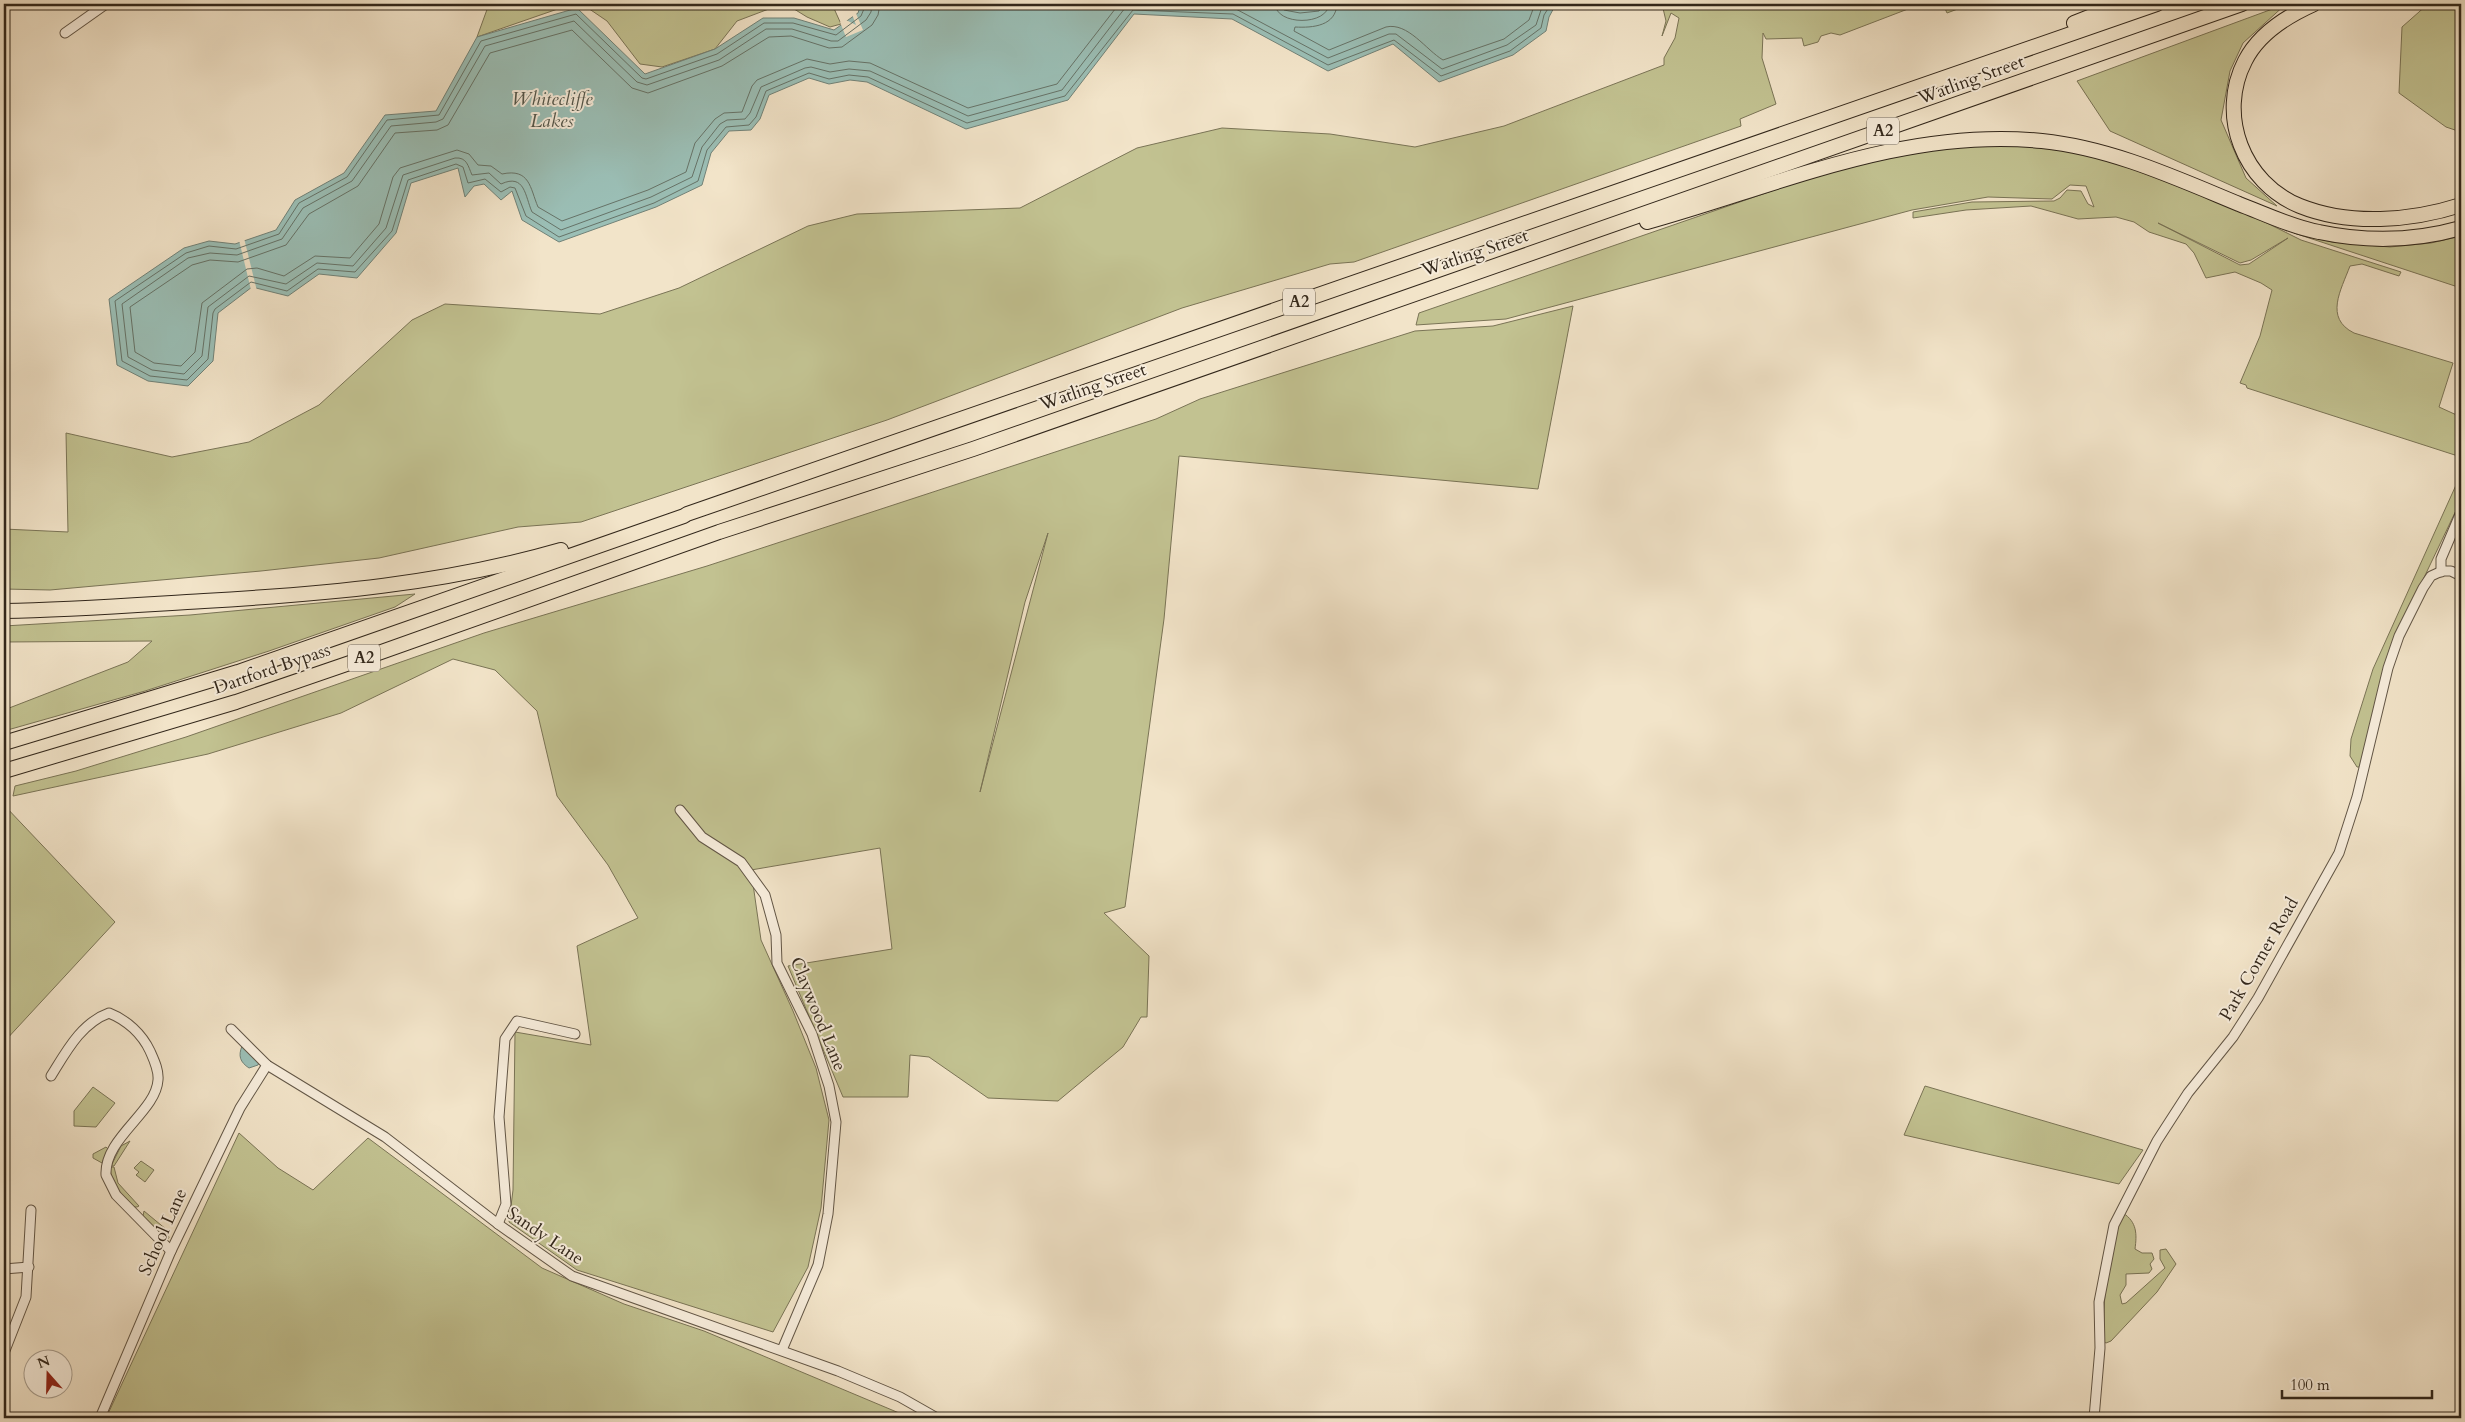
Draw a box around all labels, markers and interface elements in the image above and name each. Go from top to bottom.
street label: Watling Street [1913,49,2028,111]
water label: Whitecliffe Lakes [512,86,593,134]
road number: A2 [1867,118,1899,144]
street label: Watling Street [1417,223,1532,283]
road number: A2 [1283,288,1315,316]
street label: Watling Street [1035,357,1150,417]
street label: Dartford Bypass [210,637,334,701]
road number: A2 [348,644,380,671]
street label: Park Corner Road [2213,892,2305,1025]
street label: Claywood Lane [784,953,852,1075]
street label: School Lane [133,1184,193,1280]
street label: Sandy Lane [502,1201,588,1271]
north arrow [22,1350,72,1400]
text: N [35,1351,53,1373]
scale bar [2282,1367,2432,1399]
text: 100 m [2290,1375,2330,1395]

